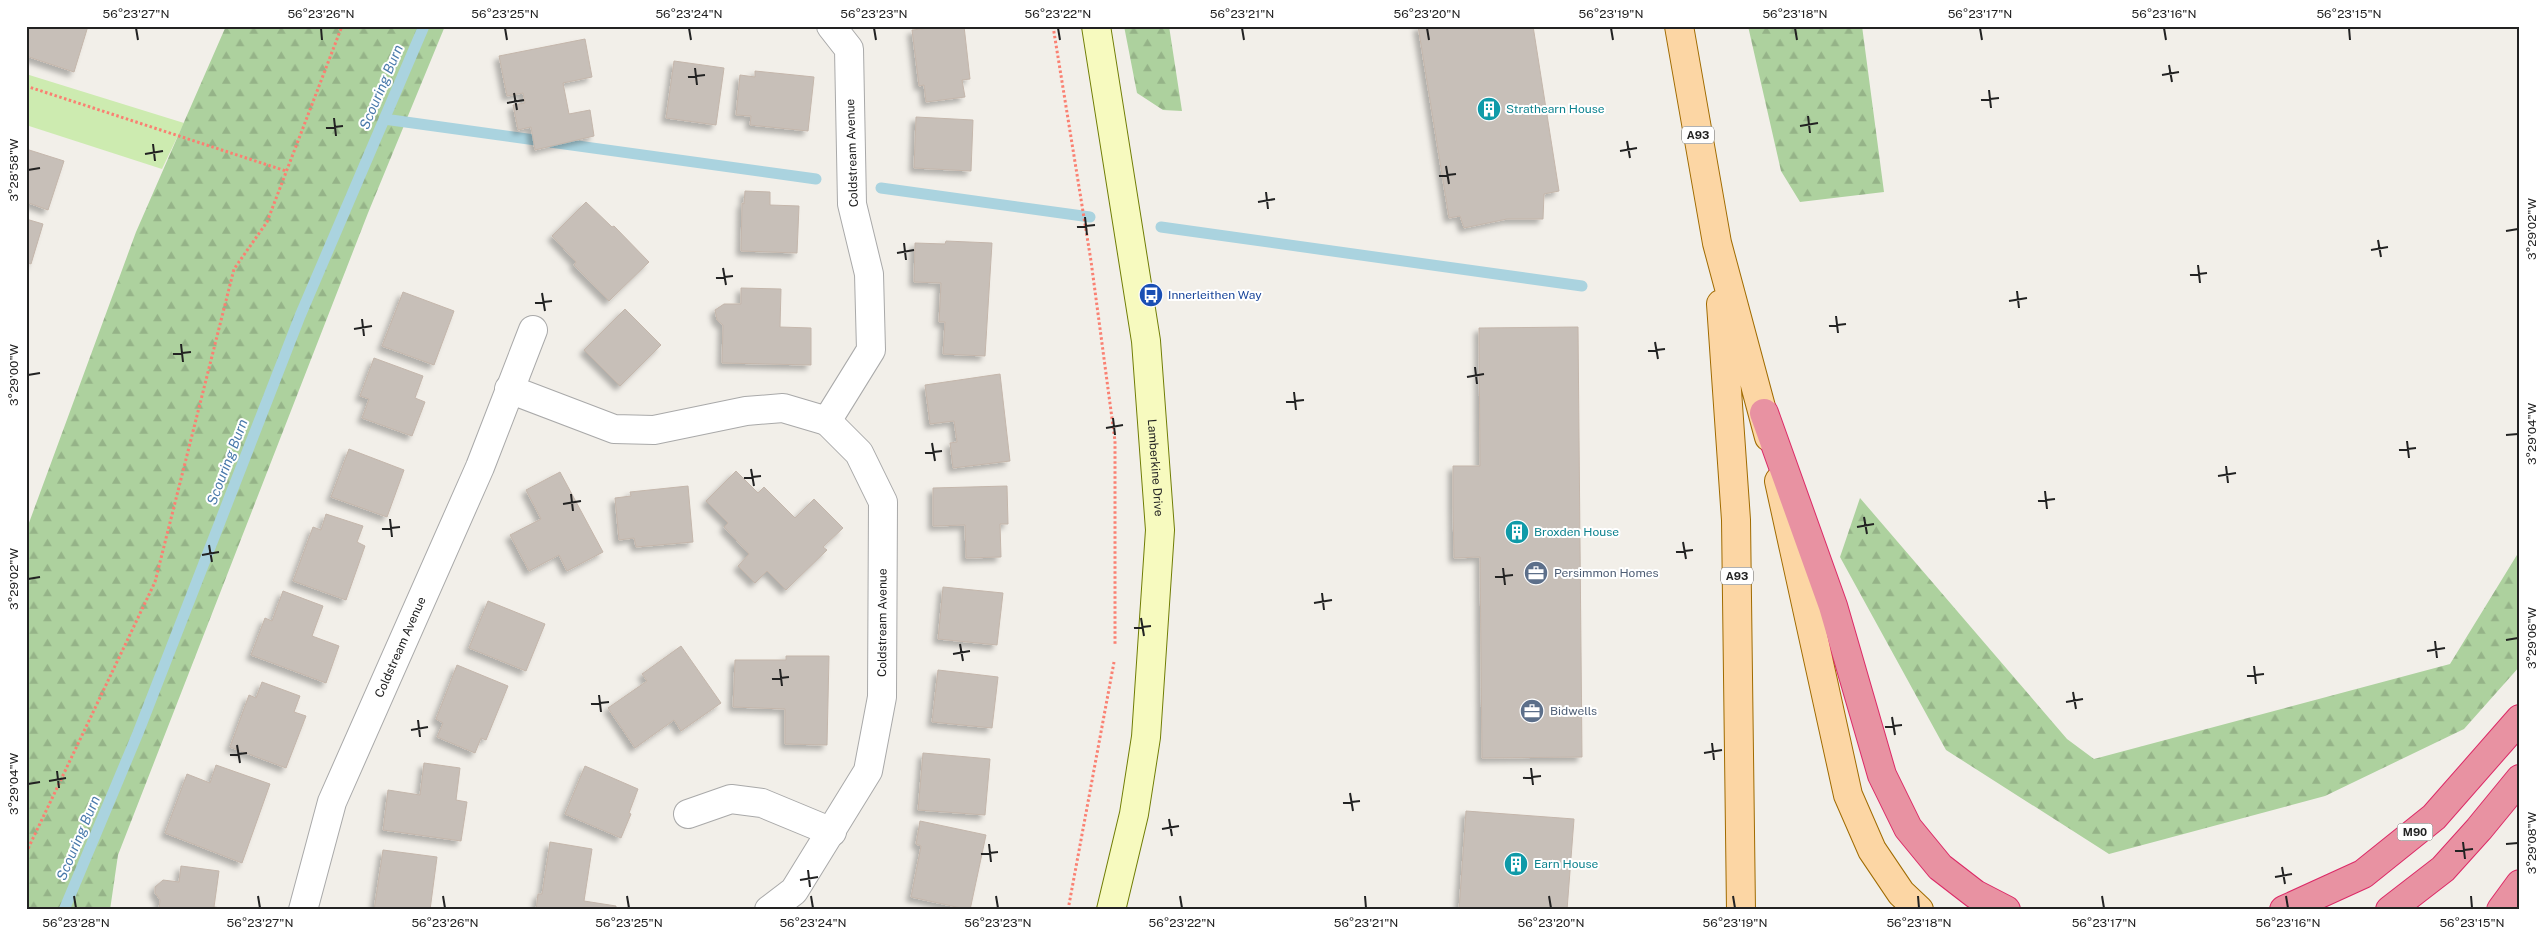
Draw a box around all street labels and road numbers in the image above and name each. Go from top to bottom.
street label: Coldstream Avenue [843,98,861,208]
road number: A93 [1682,126,1714,144]
street label: Lamberkine Drive [1145,419,1166,517]
street label: Coldstream Avenue [875,568,890,677]
road number: A93 [1721,568,1753,584]
street label: Coldstream Avenue [372,595,429,700]
road number: M90 [2398,824,2432,840]

